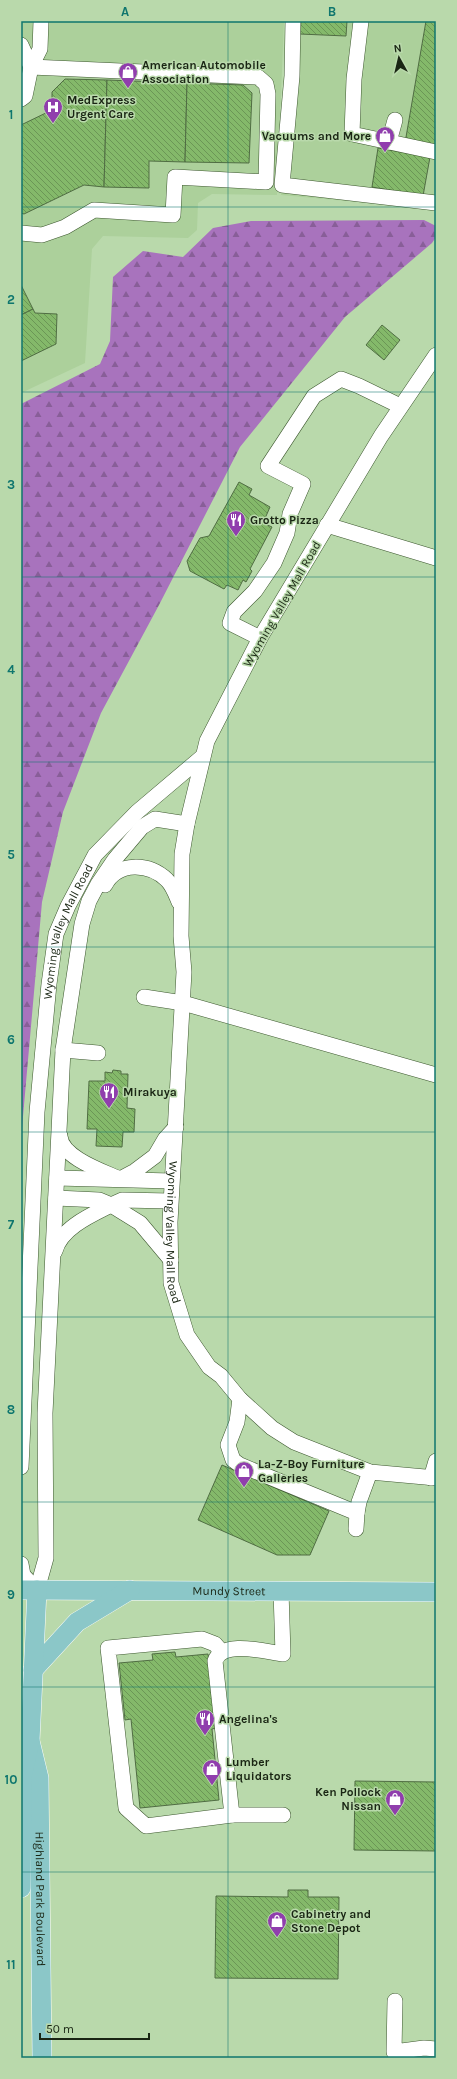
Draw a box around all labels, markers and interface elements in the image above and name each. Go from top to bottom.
text: A [121,4,129,19]
text: B [328,4,336,19]
north arrow [379,38,419,78]
text: N [393,42,402,56]
place label: American Automobile Association [142,58,266,86]
shop icon: American Automobile Association [117,61,139,89]
place label: MedExpress Urgent Care [67,93,136,121]
hospital icon: MedExpress Urgent Care [42,96,64,124]
text: 1 [9,107,13,122]
shop icon: Vacuums and More [374,125,396,153]
place label: Vacuums and More [262,129,371,143]
text: 2 [7,292,15,307]
text: 3 [7,477,15,492]
restaurant icon: Grotto Pizza [225,509,247,537]
place label: Grotto Pizza [250,513,319,527]
street label: Wyoming Valley Mall Road [240,539,324,669]
text: 4 [7,662,15,677]
text: 5 [7,847,15,862]
street label: Wyoming Valley Mall Road [41,862,96,1000]
text: 6 [7,1032,15,1047]
restaurant icon: Mirakuya [98,1081,120,1109]
place label: Mirakuya [123,1085,177,1099]
street label: Wyoming Valley Mall Road [163,1161,184,1305]
text: 7 [8,1217,15,1232]
text: 8 [7,1402,15,1417]
place label: La-Z-Boy Furniture Galleries [258,1457,364,1485]
shop icon: La-Z-Boy Furniture Galleries [233,1460,255,1488]
street label: Mundy Street [192,1584,266,1598]
text: 9 [7,1587,15,1602]
restaurant icon: Angelina's [194,1708,216,1736]
place label: Angelina's [219,1712,278,1726]
place label: Lumber Liquidators [226,1755,292,1783]
shop icon: Lumber Liquidators [201,1758,223,1786]
text: 10 [5,1772,17,1787]
place label: Ken Pollock Nissan [315,1785,381,1813]
shop icon: Ken Pollock Nissan [384,1788,406,1816]
street label: Highland Park Boulevard [33,1831,48,1967]
place label: Cabinetry and Stone Depot [291,1907,371,1935]
shop icon: Cabinetry and Stone Depot [266,1910,288,1938]
text: 11 [6,1957,16,1972]
scale bar [40,2015,149,2041]
text: 50 m [46,2022,74,2036]

